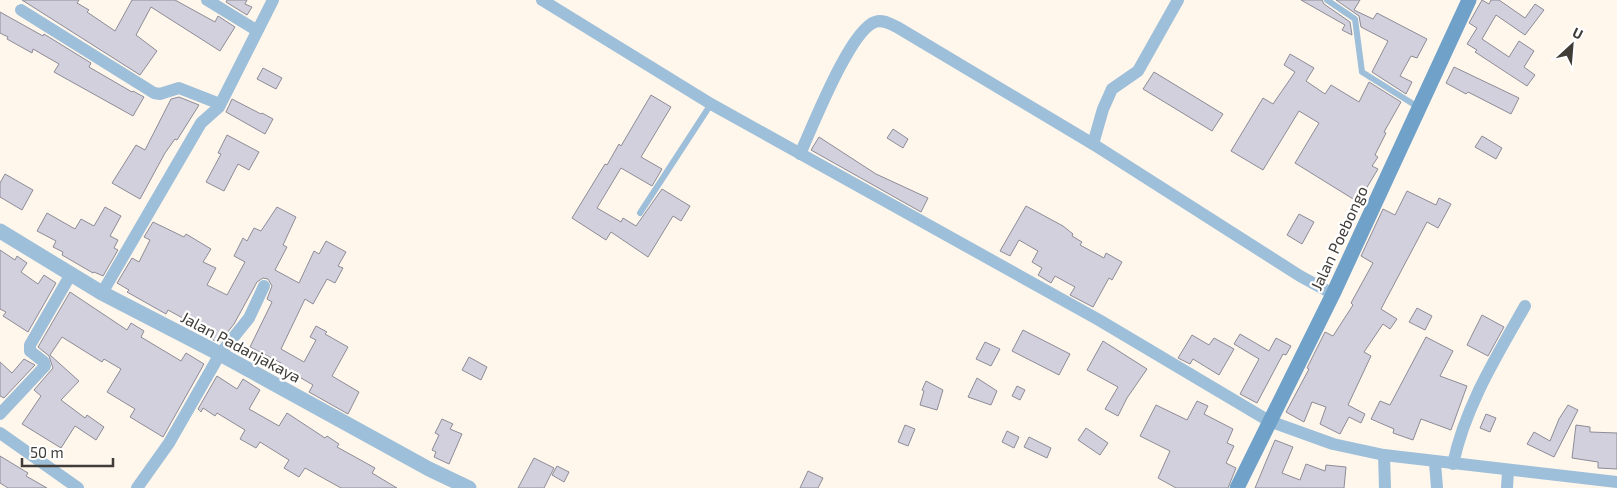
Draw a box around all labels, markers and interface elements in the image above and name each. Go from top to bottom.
north arrow [1547,20,1597,70]
text: U [1570,23,1586,43]
street label: Jalan Poebongo [1306,183,1371,293]
street label: Jalan Padanjakaya [178,307,304,387]
scale bar [22,436,114,468]
text: 50 m [30,443,64,461]

